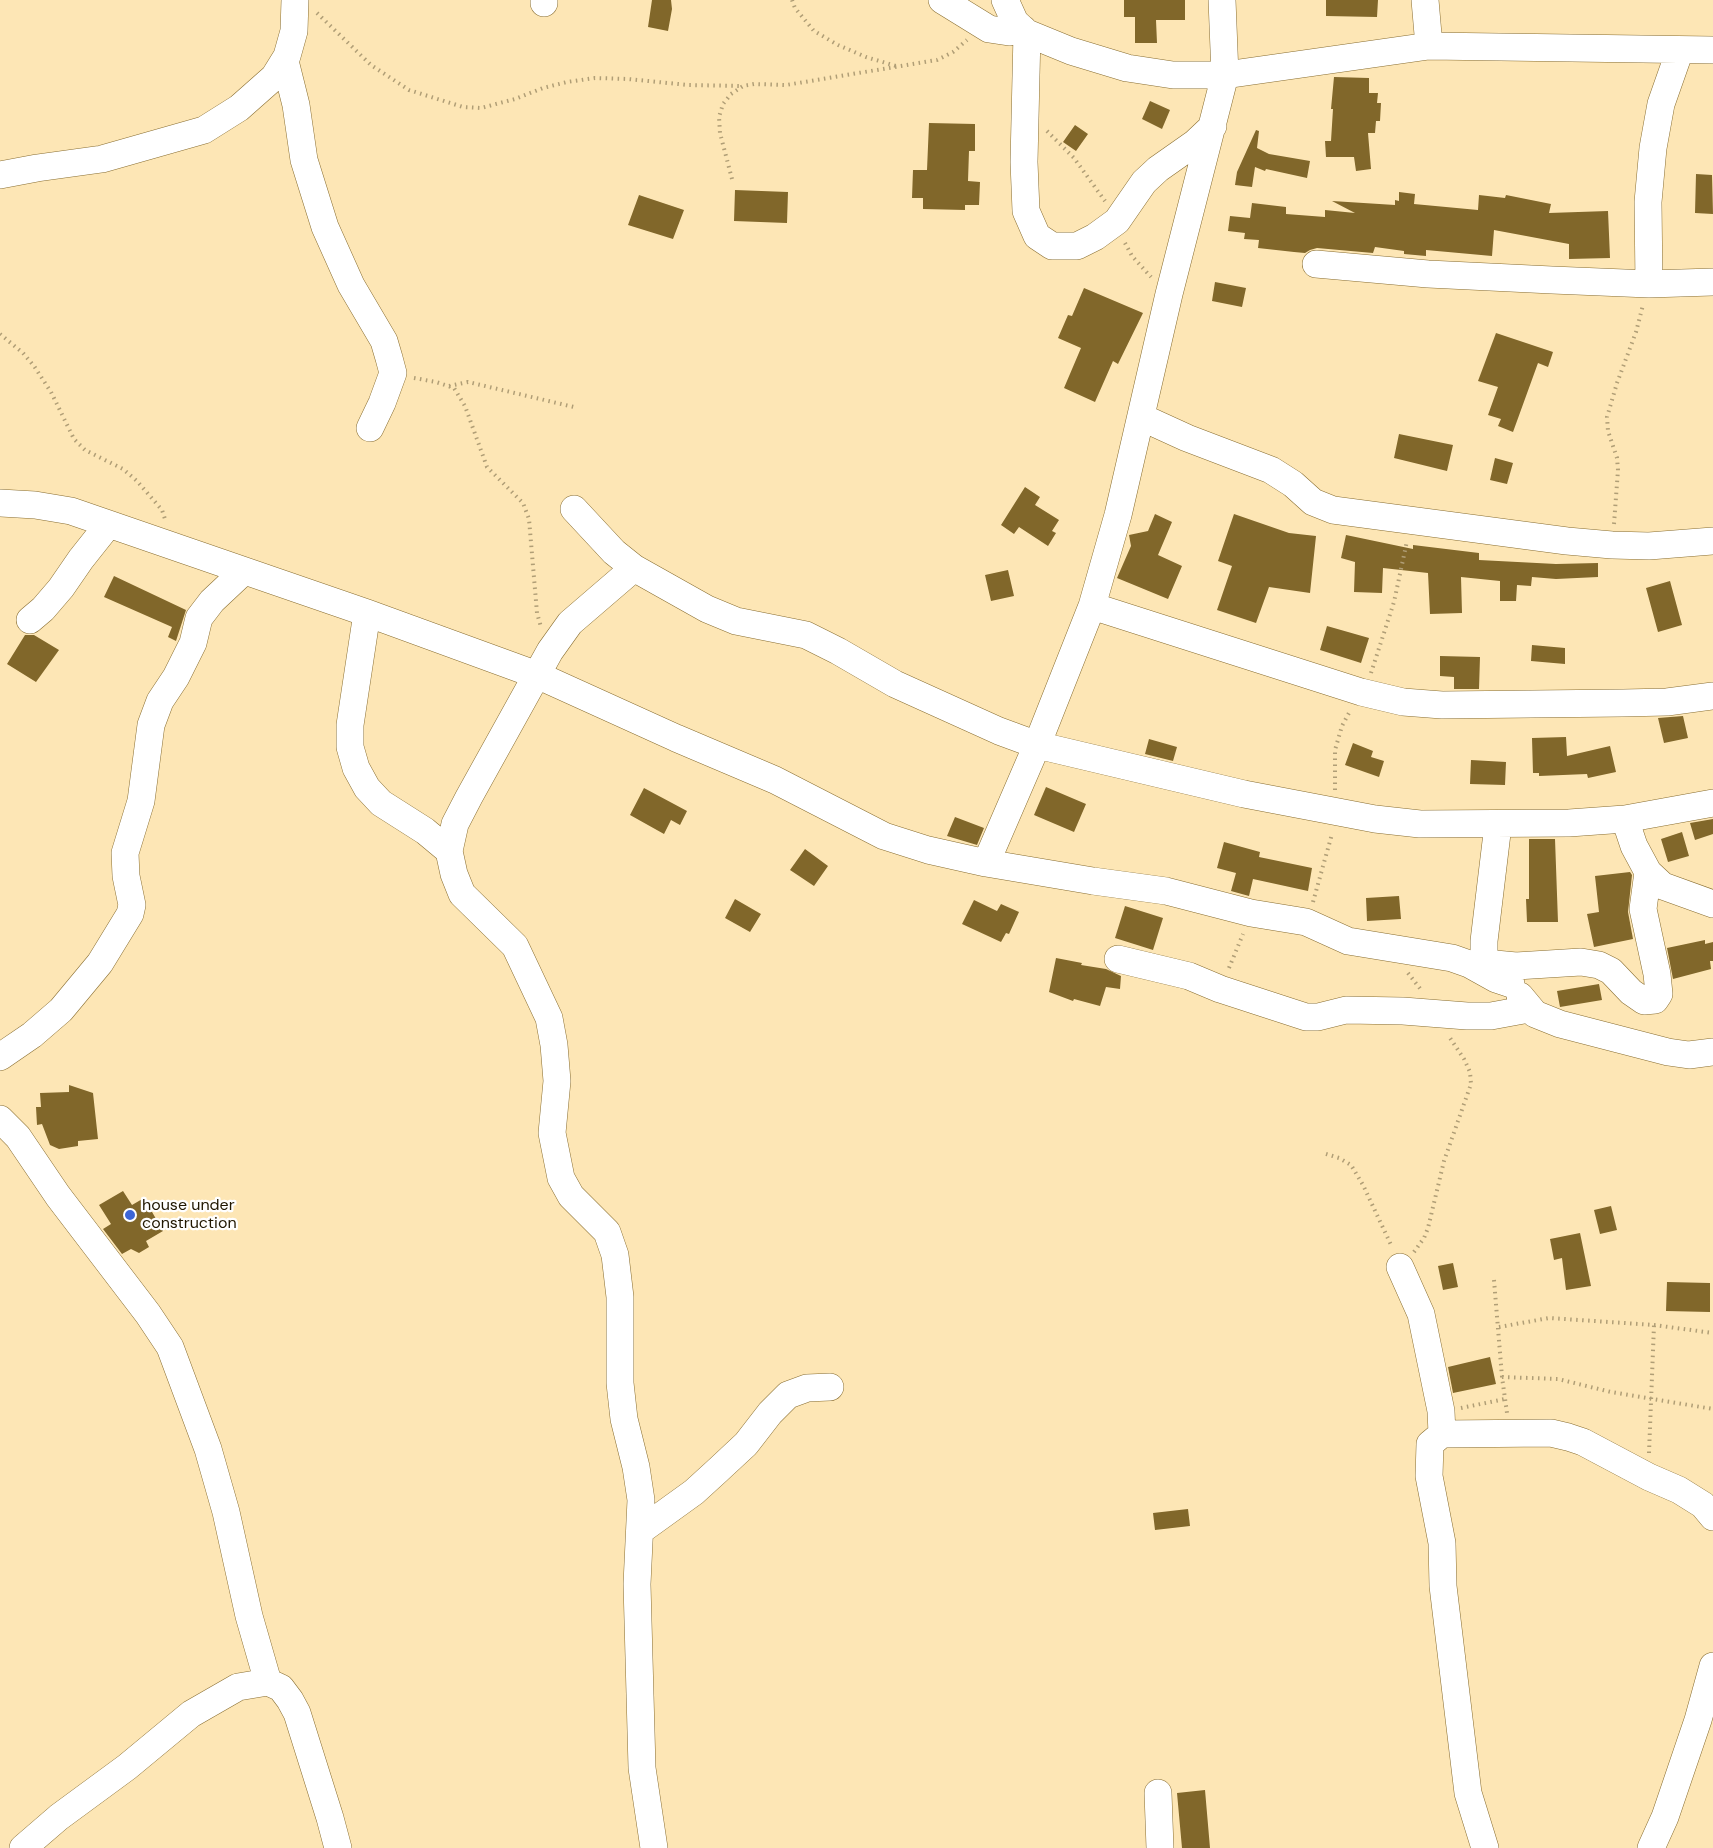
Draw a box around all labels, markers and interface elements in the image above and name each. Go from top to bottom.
place label: house under construction [142,1196,237,1234]
marker: house under construction [123,1208,137,1222]

